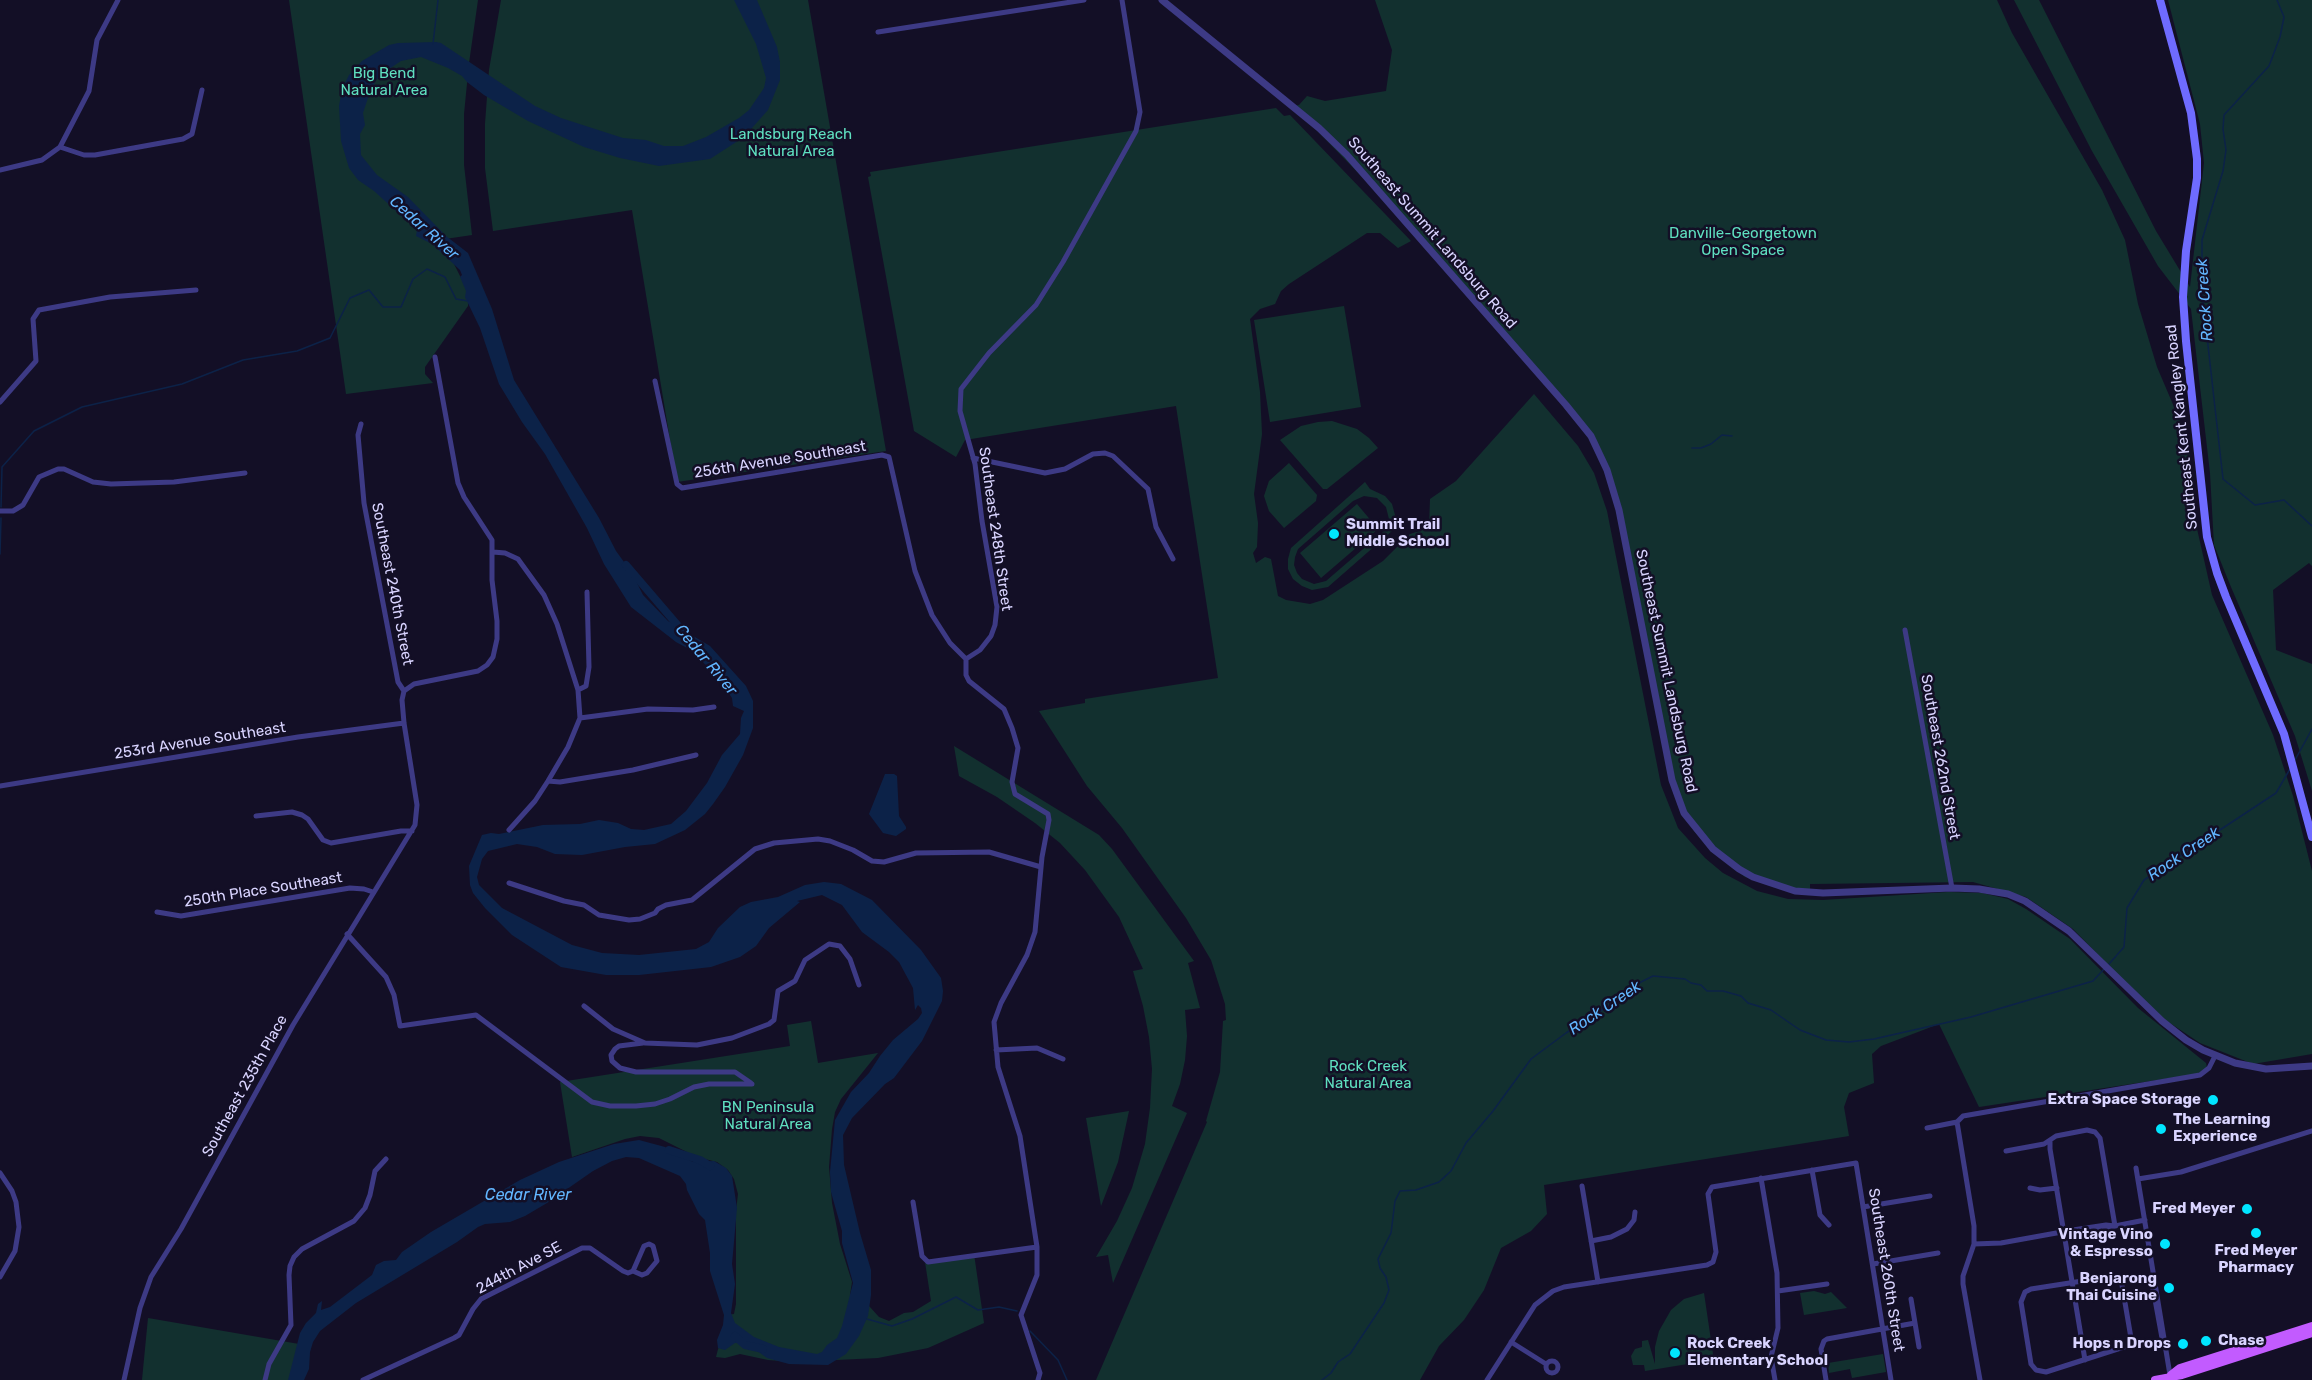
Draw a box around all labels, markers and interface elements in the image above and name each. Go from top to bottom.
park label: Big Bend Natural Area [341,65,427,100]
park label: Landsburg Reach Natural Area [730,126,852,161]
street label: Southeast Summit Landsburg Road [1344,133,1520,333]
water label: Cedar River [385,192,463,264]
park label: Danville-Georgetown Open Space [1669,225,1817,260]
water label: Rock Creek [2193,258,2217,342]
street label: Southeast Kent Kangley Road [2162,324,2202,530]
street label: 256th Avenue Southeast [693,438,867,482]
street label: Southeast 248th Street [975,446,1015,612]
street label: Southeast 240th Street [367,501,417,667]
place label: Summit Trail Middle School [1346,516,1449,551]
marker: Summit Trail Middle School [1327,527,1341,541]
street label: Southeast Summit Landsburg Road [1631,548,1701,794]
water label: Cedar River [671,621,741,699]
street label: Southeast 262nd Street [1917,673,1963,841]
street label: 253rd Avenue Southeast [113,719,287,763]
water label: Rock Creek [2144,823,2224,885]
street label: 250th Place Southeast [183,869,343,911]
water label: Rock Creek [1565,977,1645,1039]
street label: Southeast 235th Place [198,1012,292,1160]
park label: Rock Creek Natural Area [1325,1058,1411,1093]
place label: Extra Space Storage [2048,1091,2201,1109]
marker: Extra Space Storage [2206,1093,2220,1107]
park label: BN Peninsula Natural Area [722,1099,814,1134]
place label: The Learning Experience [2173,1111,2271,1146]
marker: The Learning Experience [2154,1122,2168,1136]
water label: Cedar River [485,1185,571,1205]
street label: Southeast 260th Street [1864,1187,1908,1353]
place label: Fred Meyer [2152,1200,2235,1218]
marker: Fred Meyer [2240,1202,2254,1216]
place label: Vintage Vino & Espresso [2058,1226,2153,1261]
marker: Fred Meyer Pharmacy [2249,1226,2263,1240]
marker: Vintage Vino & Espresso [2158,1237,2172,1251]
street label: 244th Ave SE [473,1238,565,1298]
place label: Fred Meyer Pharmacy [2215,1242,2297,1277]
place label: Benjarong Thai Cuisine [2066,1270,2157,1305]
marker: Benjarong Thai Cuisine [2162,1281,2176,1295]
place label: Chase [2218,1332,2264,1350]
marker: Chase [2199,1334,2213,1348]
place label: Rock Creek Elementary School [1687,1335,1828,1370]
place label: Hops n Drops [2072,1335,2171,1353]
marker: Hops n Drops [2176,1337,2190,1351]
marker: Rock Creek Elementary School [1668,1346,1682,1360]

